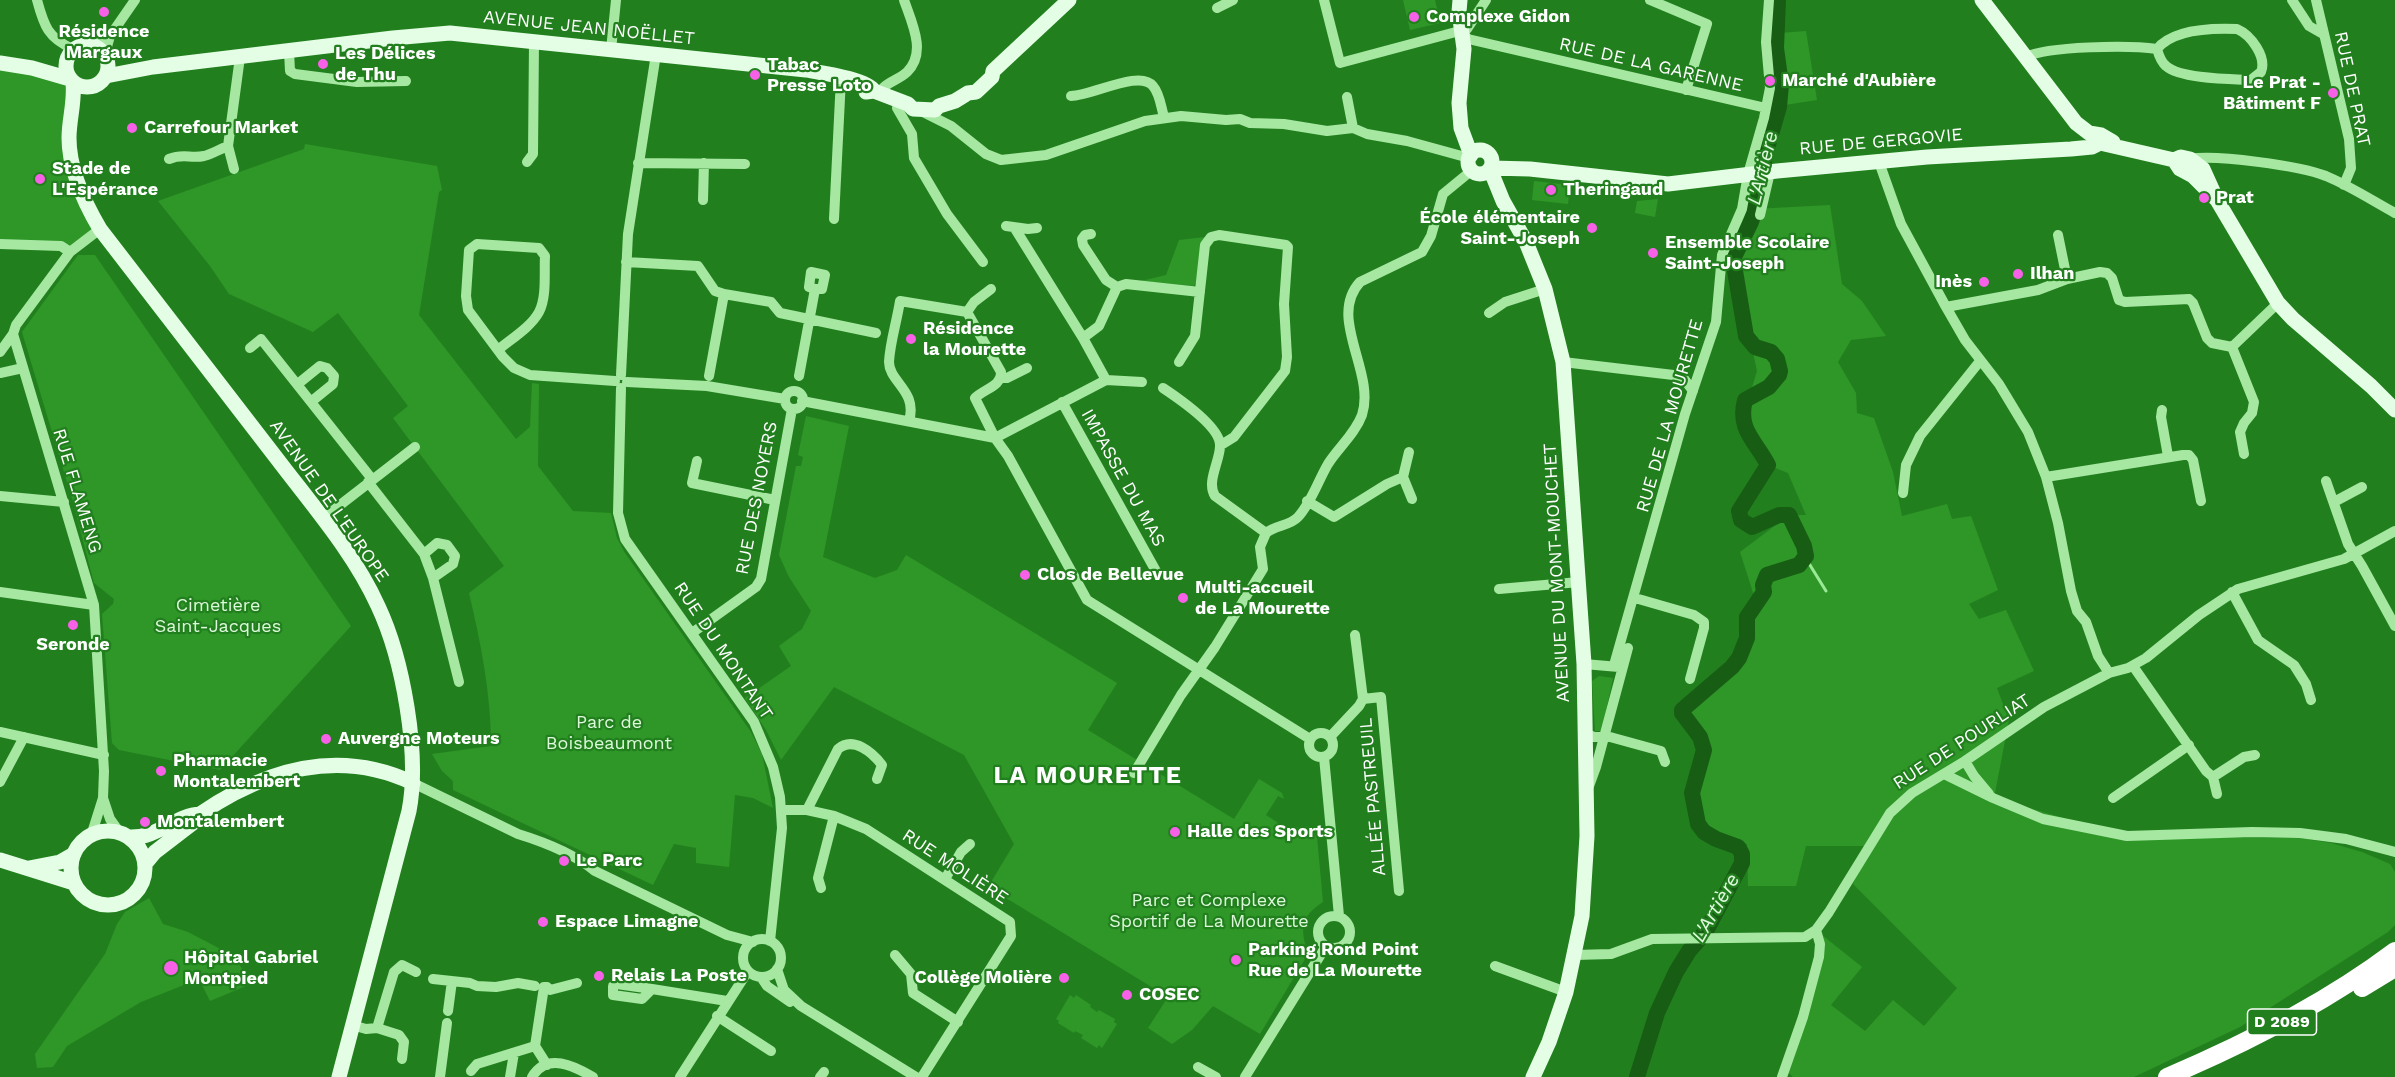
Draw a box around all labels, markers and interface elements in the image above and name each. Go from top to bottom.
marker: Résidence Margaux [97,5,111,19]
street label: AVENUE JEAN NOËLLET [482,6,696,50]
place label: Complexe Gidon [1426,6,1570,28]
marker: Complexe Gidon [1407,10,1421,24]
place label: Résidence Margaux [58,21,150,63]
street label: RUE DE PRAT [2329,30,2375,148]
street label: RUE DE LA GARENNE [1557,33,1745,97]
place label: Les Délices de Thu [335,43,436,86]
place label: Tabac Presse Loto [767,54,872,97]
marker: Les Délices de Thu [316,57,330,71]
marker: Tabac Presse Loto [748,68,762,82]
place label: Marché d'Aubière [1782,70,1936,92]
place label: Le Prat - Bâtiment F [2223,72,2321,115]
marker: Marché d'Aubière [1763,74,1777,88]
marker: Le Prat - Bâtiment F [2326,86,2340,100]
place label: Carrefour Market [144,117,298,139]
marker: Carrefour Market [125,121,139,135]
street label: RUE DE GERGOVIE [1798,124,1964,160]
water label: L'Artière [1742,128,1784,208]
place label: Stade de L'Espérance [52,158,158,201]
marker: Stade de L'Espérance [33,172,47,186]
place label: Theringaud [1563,179,1663,201]
marker: Theringaud [1544,183,1558,197]
place label: Prat [2216,187,2254,209]
marker: Prat [2197,191,2211,205]
place label: École élémentaire Saint-Joseph [1419,207,1580,250]
marker: École élémentaire Saint-Joseph [1585,221,1599,235]
place label: Ensemble Scolaire Saint-Joseph [1665,232,1829,274]
marker: Ensemble Scolaire Saint-Joseph [1646,246,1660,260]
place label: Ilhan [2030,263,2074,285]
marker: Ilhan [2011,267,2025,281]
place label: Inès [1935,271,1972,293]
marker: Inès [1977,275,1991,289]
street label: RUE DE LA MOURETTE [1632,317,1708,515]
place label: Résidence la Mourette [923,318,1026,360]
marker: Résidence la Mourette [904,332,918,346]
street label: IMPASSE DU MAS [1076,406,1170,550]
street label: AVENUE DE L'EUROPE [265,416,393,586]
street label: RUE DES NOYERS [732,420,782,576]
street label: RUE FLAMENG [48,426,106,556]
street label: AVENUE DU MONT-MOUCHET [1539,443,1575,703]
place label: Clos de Bellevue [1037,564,1184,586]
marker: Clos de Bellevue [1018,568,1032,582]
place label: Multi-accueil de La Mourette [1195,577,1330,620]
street label: RUE DU MONTANT [669,578,777,724]
marker: Multi-accueil de La Mourette [1176,591,1190,605]
park label: Cimetière Saint-Jacques [155,595,281,638]
marker: Seronde [66,618,80,632]
place label: Seronde [36,634,110,656]
street label: RUE DE POURLIAT [1889,690,2035,794]
park label: Parc de Boisbeaumont [546,712,672,754]
street label: ALLÉE PASTREUIL [1355,717,1391,877]
place label: Auvergne Moteurs [338,728,500,750]
marker: Auvergne Moteurs [319,732,333,746]
place label: Pharmacie Montalembert [173,750,300,792]
district label: LA MOURETTE [994,762,1182,790]
marker: Pharmacie Montalembert [154,764,168,778]
place label: Montalembert [157,811,284,833]
marker: Montalembert [138,815,152,829]
place label: Halle des Sports [1187,821,1333,843]
street label: RUE MOLIÈRE [898,825,1012,909]
marker: Halle des Sports [1168,825,1182,839]
place label: Le Parc [576,850,643,872]
marker: Le Parc [557,854,571,868]
water label: L'Artière [1687,869,1745,947]
park label: Parc et Complexe Sportif de La Mourette [1109,890,1309,932]
place label: Espace Limagne [555,911,698,933]
marker: Espace Limagne [536,915,550,929]
place label: Parking Rond Point Rue de La Mourette [1248,939,1422,982]
place label: Hôpital Gabriel Montpied [184,947,318,990]
marker: Parking Rond Point Rue de La Mourette [1229,953,1243,967]
marker: Hôpital Gabriel Montpied [162,959,180,977]
place label: Relais La Poste [611,965,747,987]
place label: Collège Molière [914,967,1052,989]
marker: Relais La Poste [592,969,606,983]
marker: Collège Molière [1057,971,1071,985]
place label: COSEC [1139,984,1200,1006]
marker: COSEC [1120,988,1134,1002]
road number: D 2089 [2248,1009,2316,1035]

